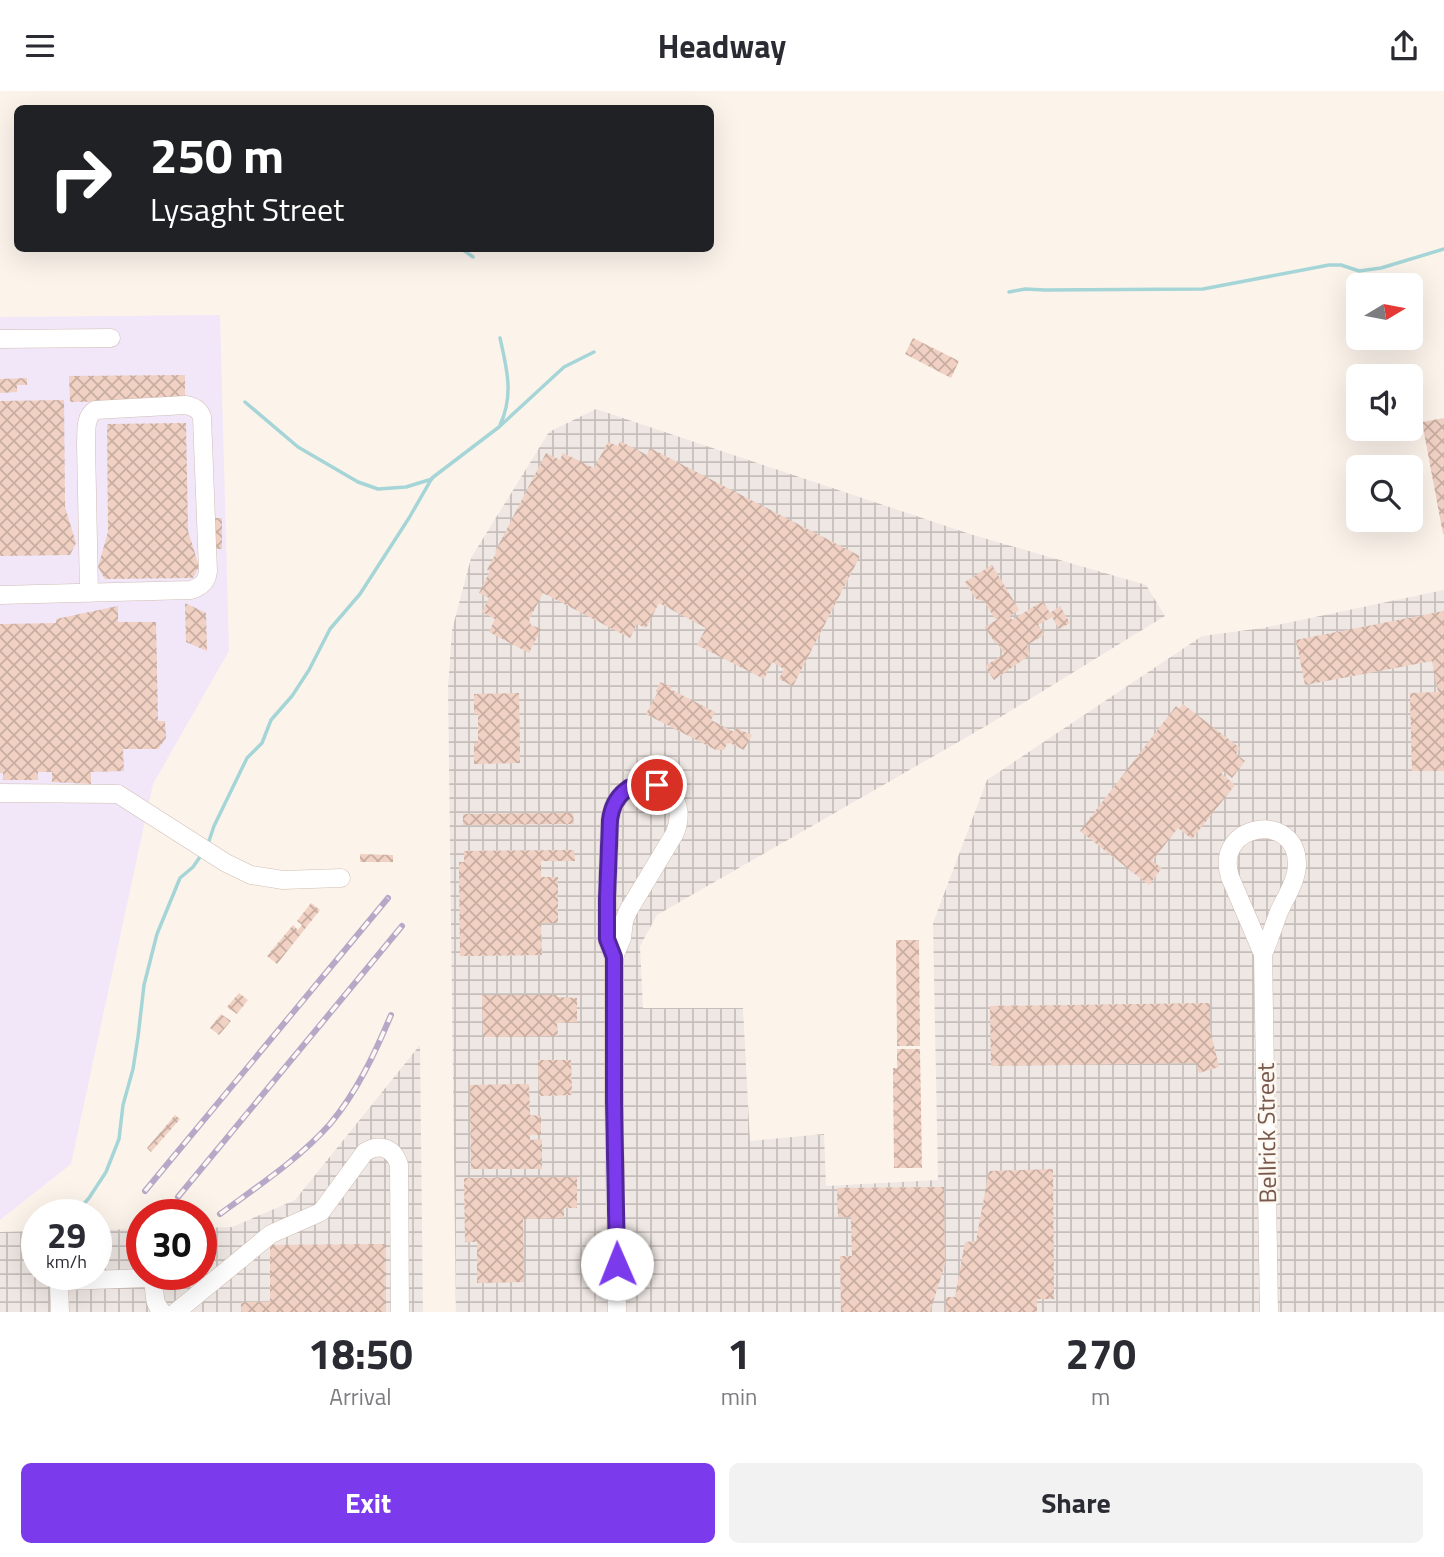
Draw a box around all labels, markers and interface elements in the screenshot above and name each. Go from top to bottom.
text: Headway [658,22,786,70]
icon: menu [21,27,59,65]
icon: share [1385,27,1423,65]
text: 250 m [150,117,284,192]
icon: right [35,133,126,224]
text: Lysaght Street [150,185,344,233]
north arrow [1346,273,1423,350]
map controls [1346,273,1423,532]
button: sound [1346,364,1423,441]
button: search [1346,455,1423,532]
pin [627,755,687,815]
icon: arrive [638,766,676,804]
street label: Bellrick Street [1247,1062,1285,1204]
speed limit sign: 30 [126,1199,217,1290]
text: 29 [47,1208,86,1262]
position arrow [580,1227,654,1301]
text: km/h [46,1248,87,1275]
text: 18:50 [308,1321,413,1385]
text: 1 [727,1321,751,1385]
text: 270 [1065,1321,1136,1385]
text: Arrival [329,1379,392,1414]
text: min [721,1379,757,1414]
text: m [1091,1379,1110,1414]
button: Exit [21,1463,715,1543]
button: Share [729,1463,1423,1543]

